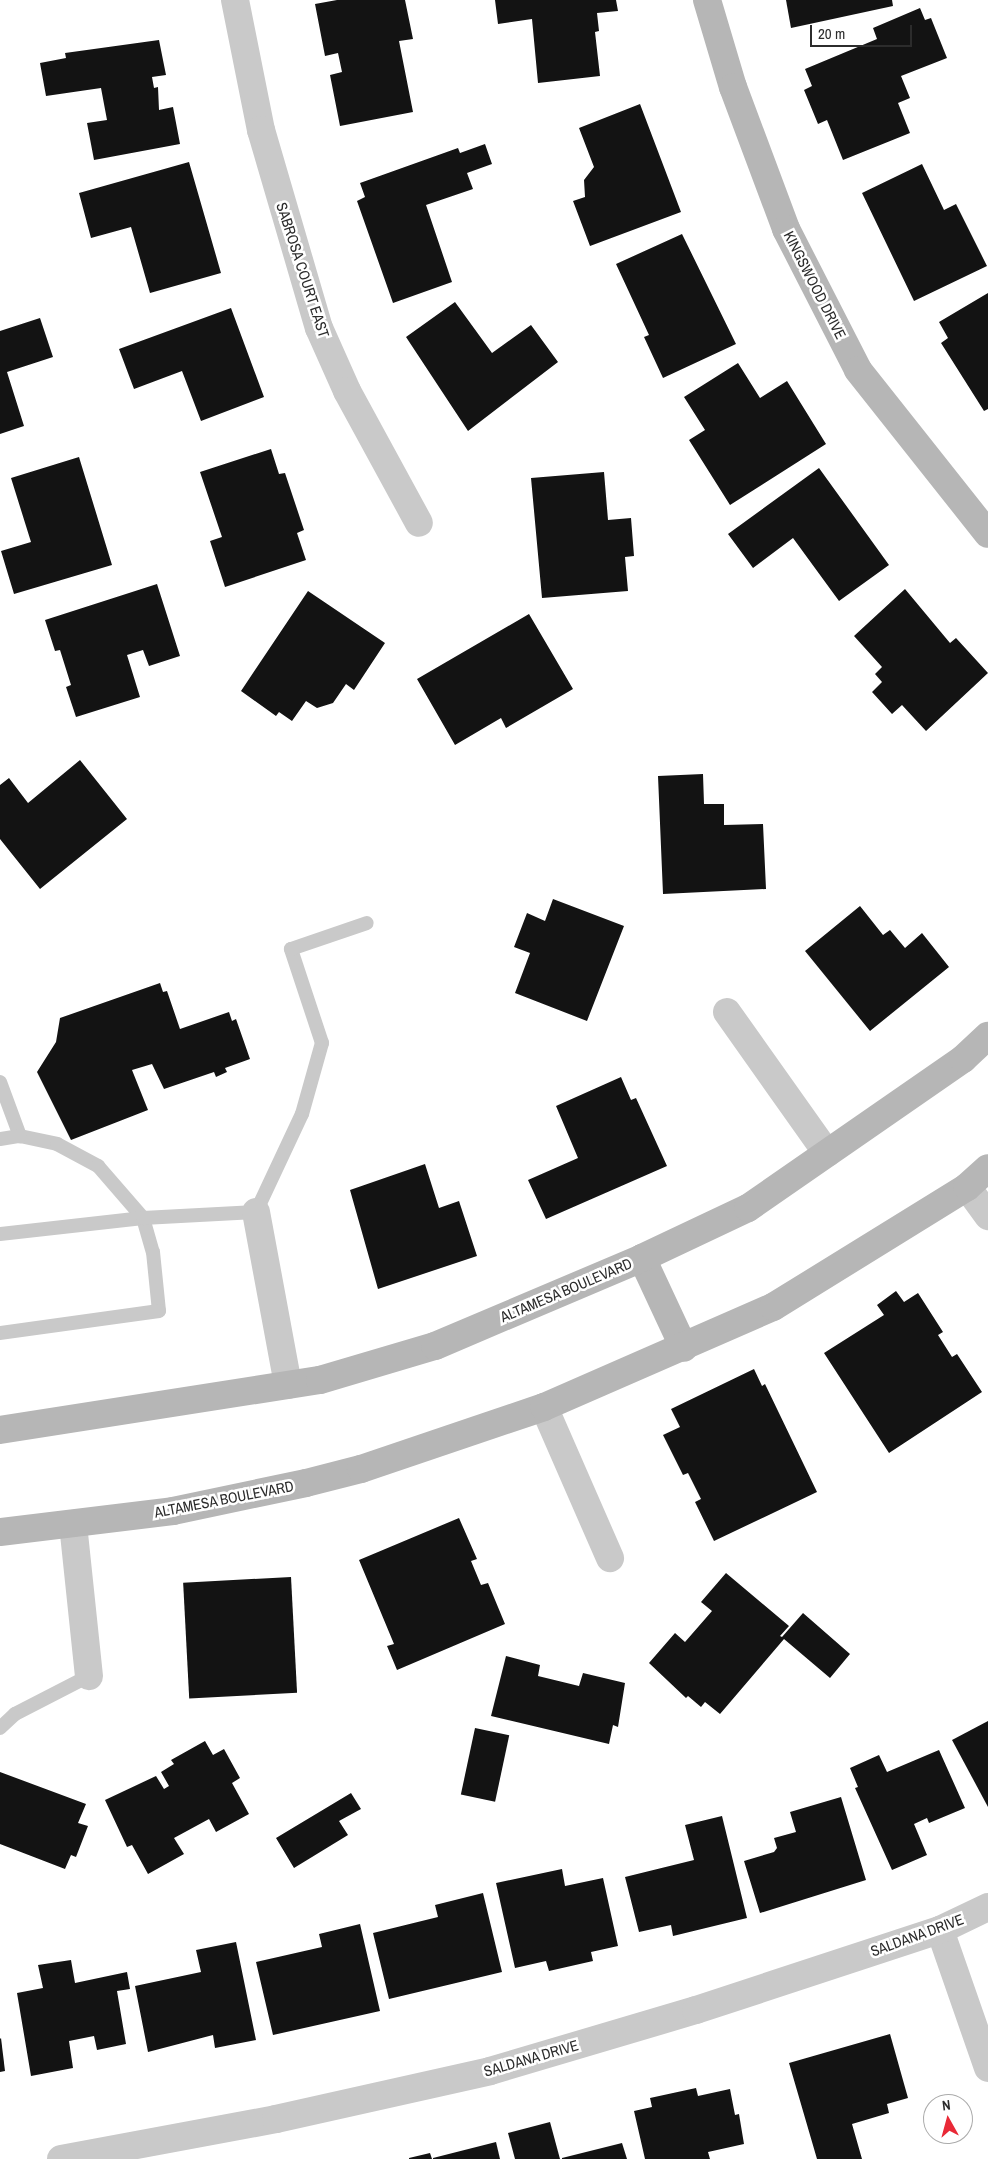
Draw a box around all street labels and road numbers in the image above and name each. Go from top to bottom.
street label: SABROSA COURT EAST [273,200,333,340]
street label: KINGSWOOD DRIVE [780,228,850,342]
street label: ALTAMESA BOULEVARD [497,1254,635,1326]
street label: ALTAMESA BOULEVARD [152,1477,296,1521]
street label: SALDANA DRIVE [868,1910,966,1960]
street label: SALDANA DRIVE [481,2036,581,2080]

